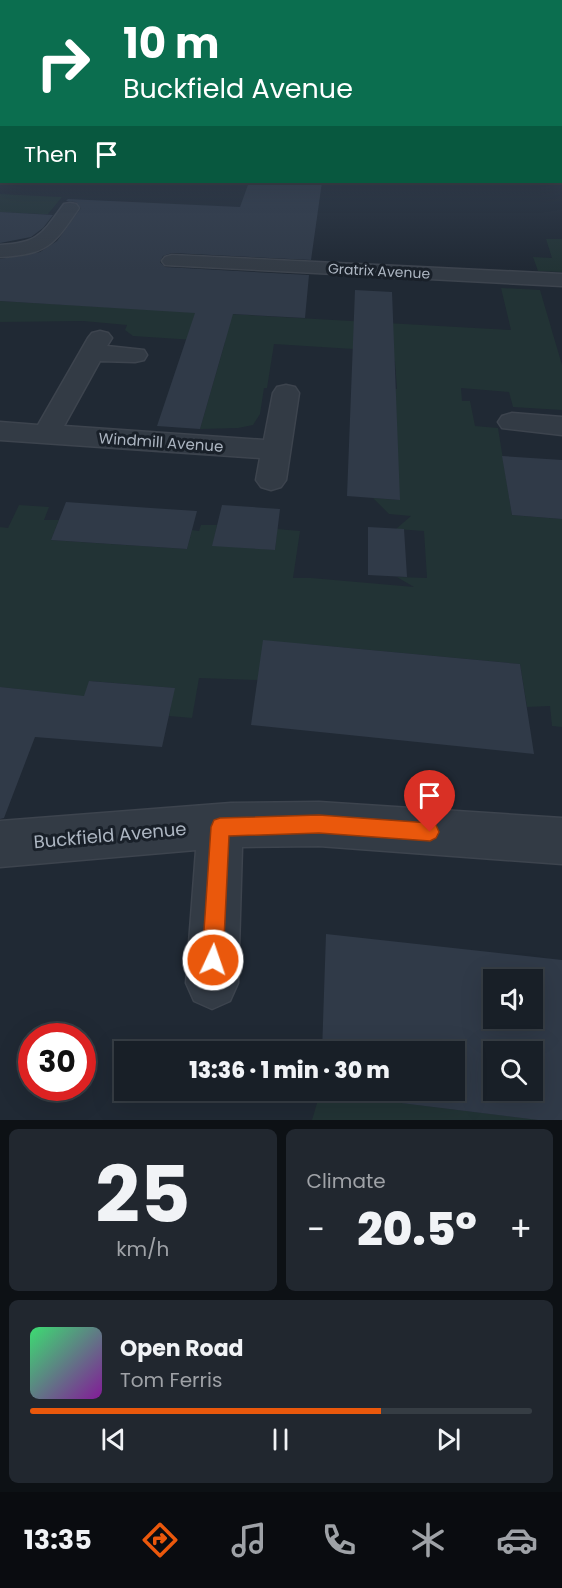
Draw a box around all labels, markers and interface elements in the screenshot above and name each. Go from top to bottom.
text: 10 m [123,14,220,73]
icon: right [24,24,102,102]
text: Buckfield Avenue [123,70,353,107]
icon: arrive [90,138,123,171]
text: Then [24,139,78,170]
street label: Gratrix Avenue [327,258,431,284]
street label: Windmill Avenue [98,427,224,457]
pin [404,770,455,832]
icon: arrive [413,779,446,812]
street label: Buckfield Avenue [33,816,187,854]
position arrow [181,928,245,992]
map controls [483,969,543,1101]
button: sound [483,969,543,1029]
speed limit sign: 30 [18,1023,96,1101]
button: search [483,1041,543,1101]
text: 13:36 · 1 min · 30 m [189,1055,390,1086]
text: 25 [95,1140,190,1249]
text: Climate [307,1167,386,1195]
text: 20.5° [357,1198,477,1261]
text: − [307,1206,325,1253]
text: + [509,1206,532,1253]
text: km/h [116,1235,169,1263]
text: Open Road [120,1333,244,1364]
text: Tom Ferris [120,1366,222,1394]
icon: previous [97,1423,130,1456]
icon: pause [264,1423,297,1456]
icon: next [432,1423,465,1456]
icon: directions [139,1519,181,1561]
icon: music [228,1519,270,1561]
icon: phone [318,1519,360,1561]
icon: climate [407,1519,449,1561]
icon: car [496,1519,538,1561]
text: 13:35 [24,1521,92,1558]

